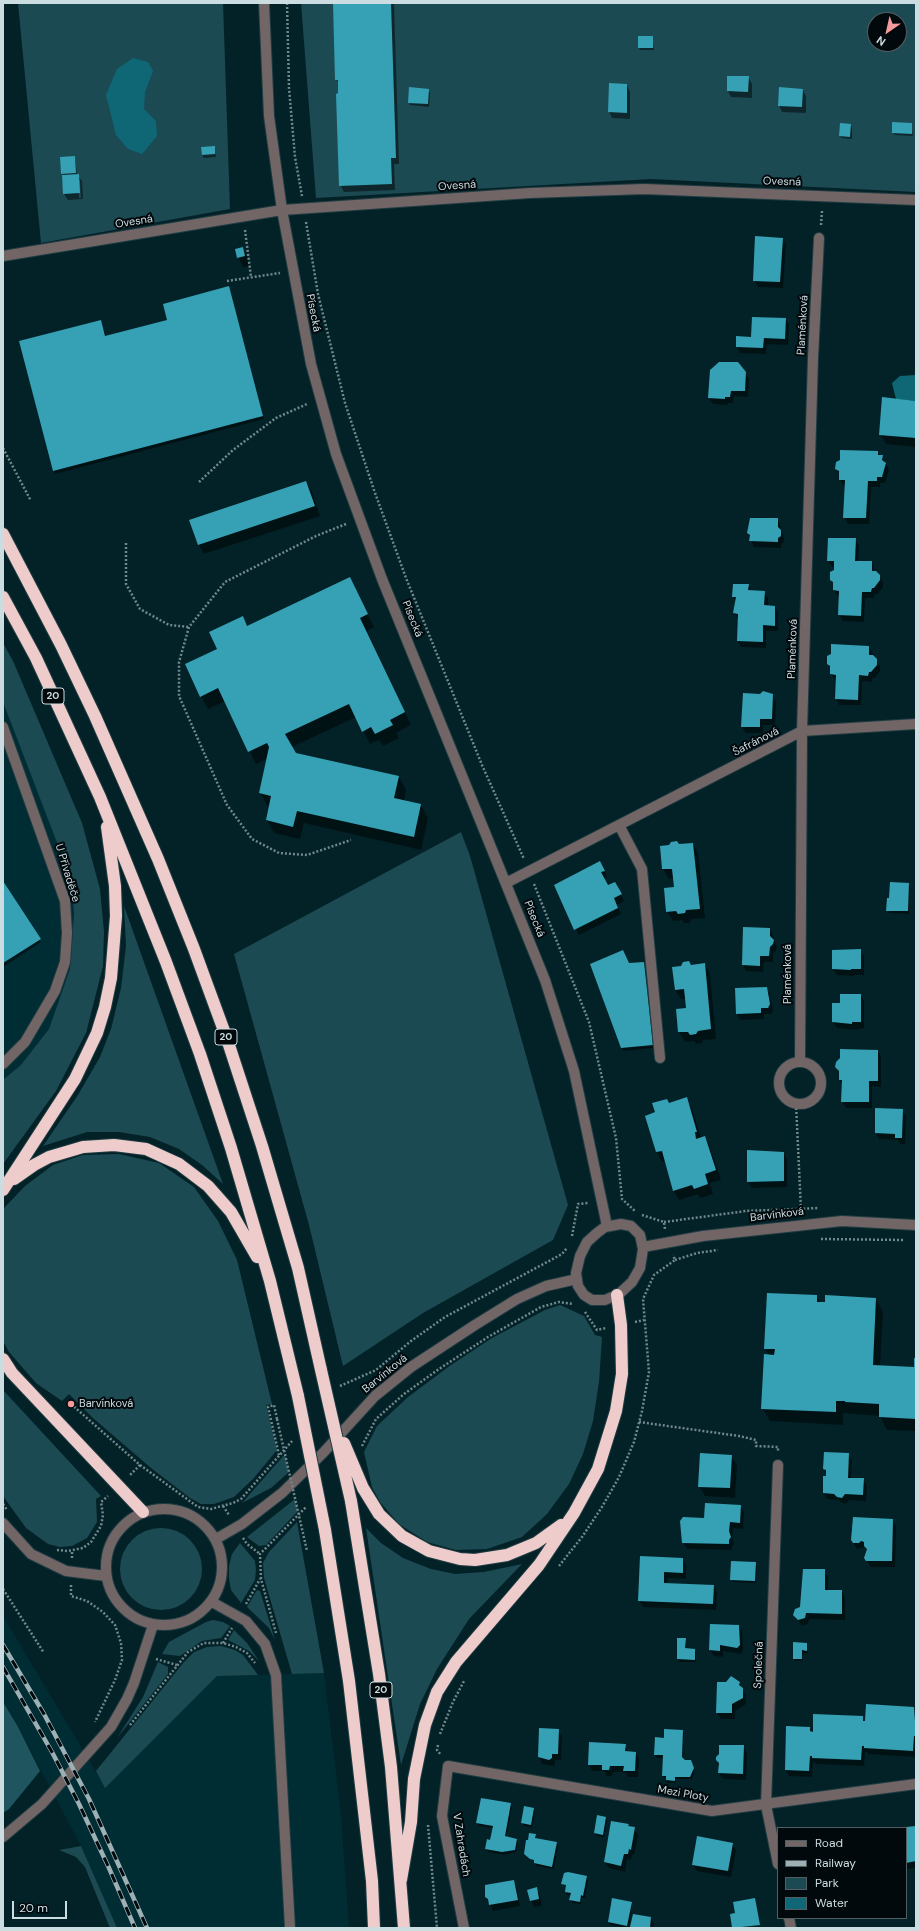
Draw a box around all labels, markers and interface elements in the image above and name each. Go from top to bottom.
north arrow [867,12,907,52]
text: N [874,33,888,49]
street label: Ovesná [763,175,801,189]
street label: Ovesná [438,178,476,194]
street label: Ovesná [114,213,154,231]
street label: Písecká [303,293,323,333]
street label: Plaménková [795,295,811,355]
street label: Písecká [399,599,425,639]
street label: Plaménková [785,619,801,679]
road number: 20 [42,688,64,704]
street label: Šafránová [731,725,781,759]
street label: U Přivaděče [52,842,82,904]
street label: Písecká [521,899,547,939]
street label: Plaménková [781,944,795,1004]
road number: 20 [215,1029,237,1045]
street label: Barvínková [749,1205,805,1225]
street label: Barvínková [360,1352,410,1396]
place label: Barvínková [79,1397,133,1411]
marker: Barvínková [66,1399,76,1409]
street label: Společná [752,1641,766,1689]
road number: 20 [370,1682,392,1698]
street label: Mezi Ploty [656,1783,710,1805]
street label: V Zahradách [449,1812,473,1878]
legend [777,1827,907,1919]
text: Road [815,1835,843,1851]
text: Railway [815,1855,856,1871]
text: Park [815,1875,839,1891]
scale bar [14,1893,69,1919]
text: Water [815,1895,848,1911]
text: 20 m [19,1900,48,1916]

